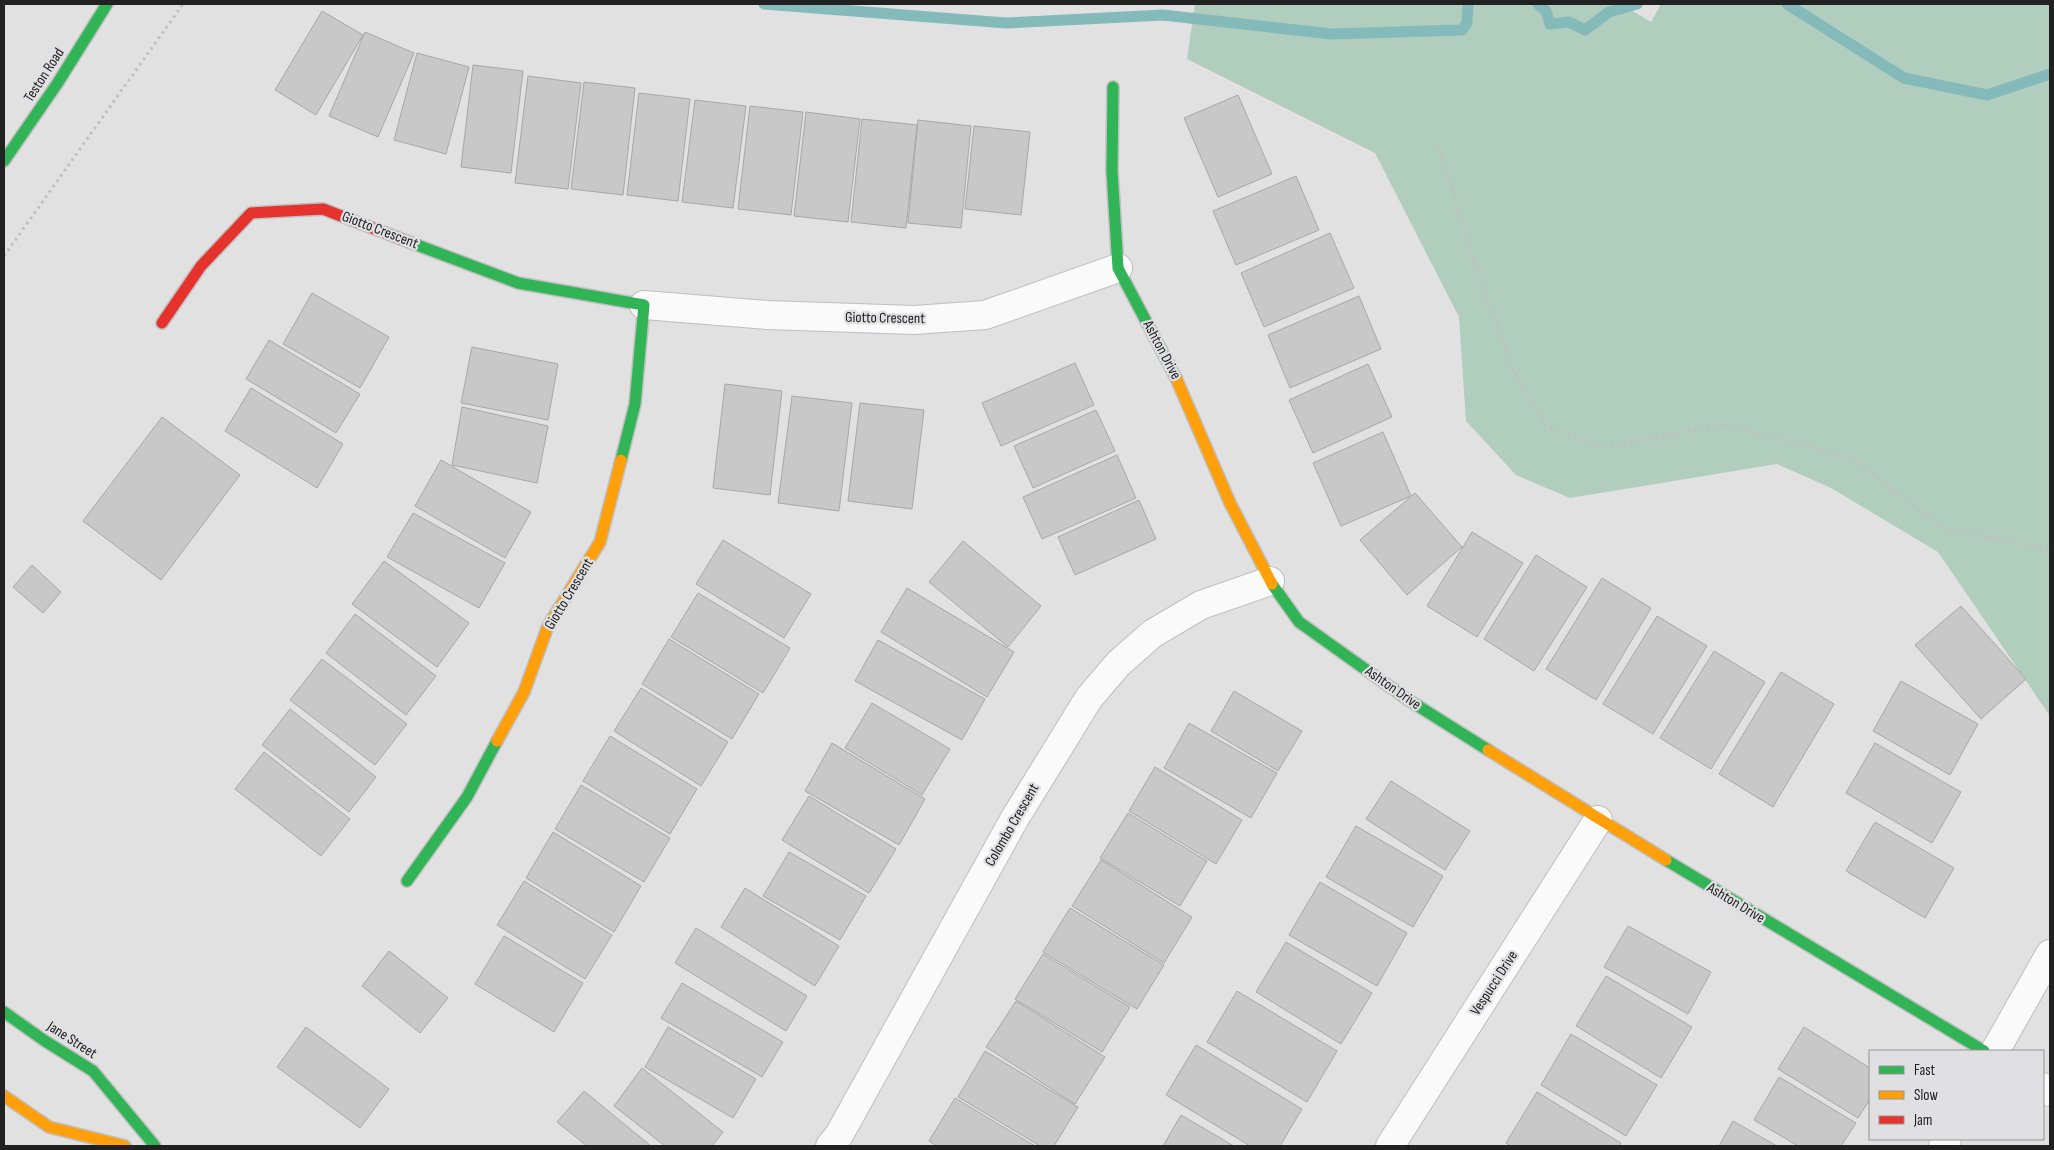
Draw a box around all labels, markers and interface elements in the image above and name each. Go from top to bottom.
street label: Teston Road [19,44,69,106]
street label: Giotto Crescent [339,207,421,253]
street label: Giotto Crescent [845,308,926,328]
street label: Ashton Drive [1138,316,1185,383]
street label: Giotto Crescent [540,554,598,633]
street label: Ashton Drive [1360,661,1425,714]
street label: Colombo Crescent [981,780,1044,870]
street label: Ashton Drive [1703,878,1768,928]
street label: Vespucci Drive [1466,947,1522,1019]
street label: Jane Street [43,1016,101,1063]
legend [1869,1050,2044,1140]
text: Fast [1914,1061,1936,1080]
text: Slow [1914,1086,1938,1105]
text: Jam [1913,1111,1932,1130]

